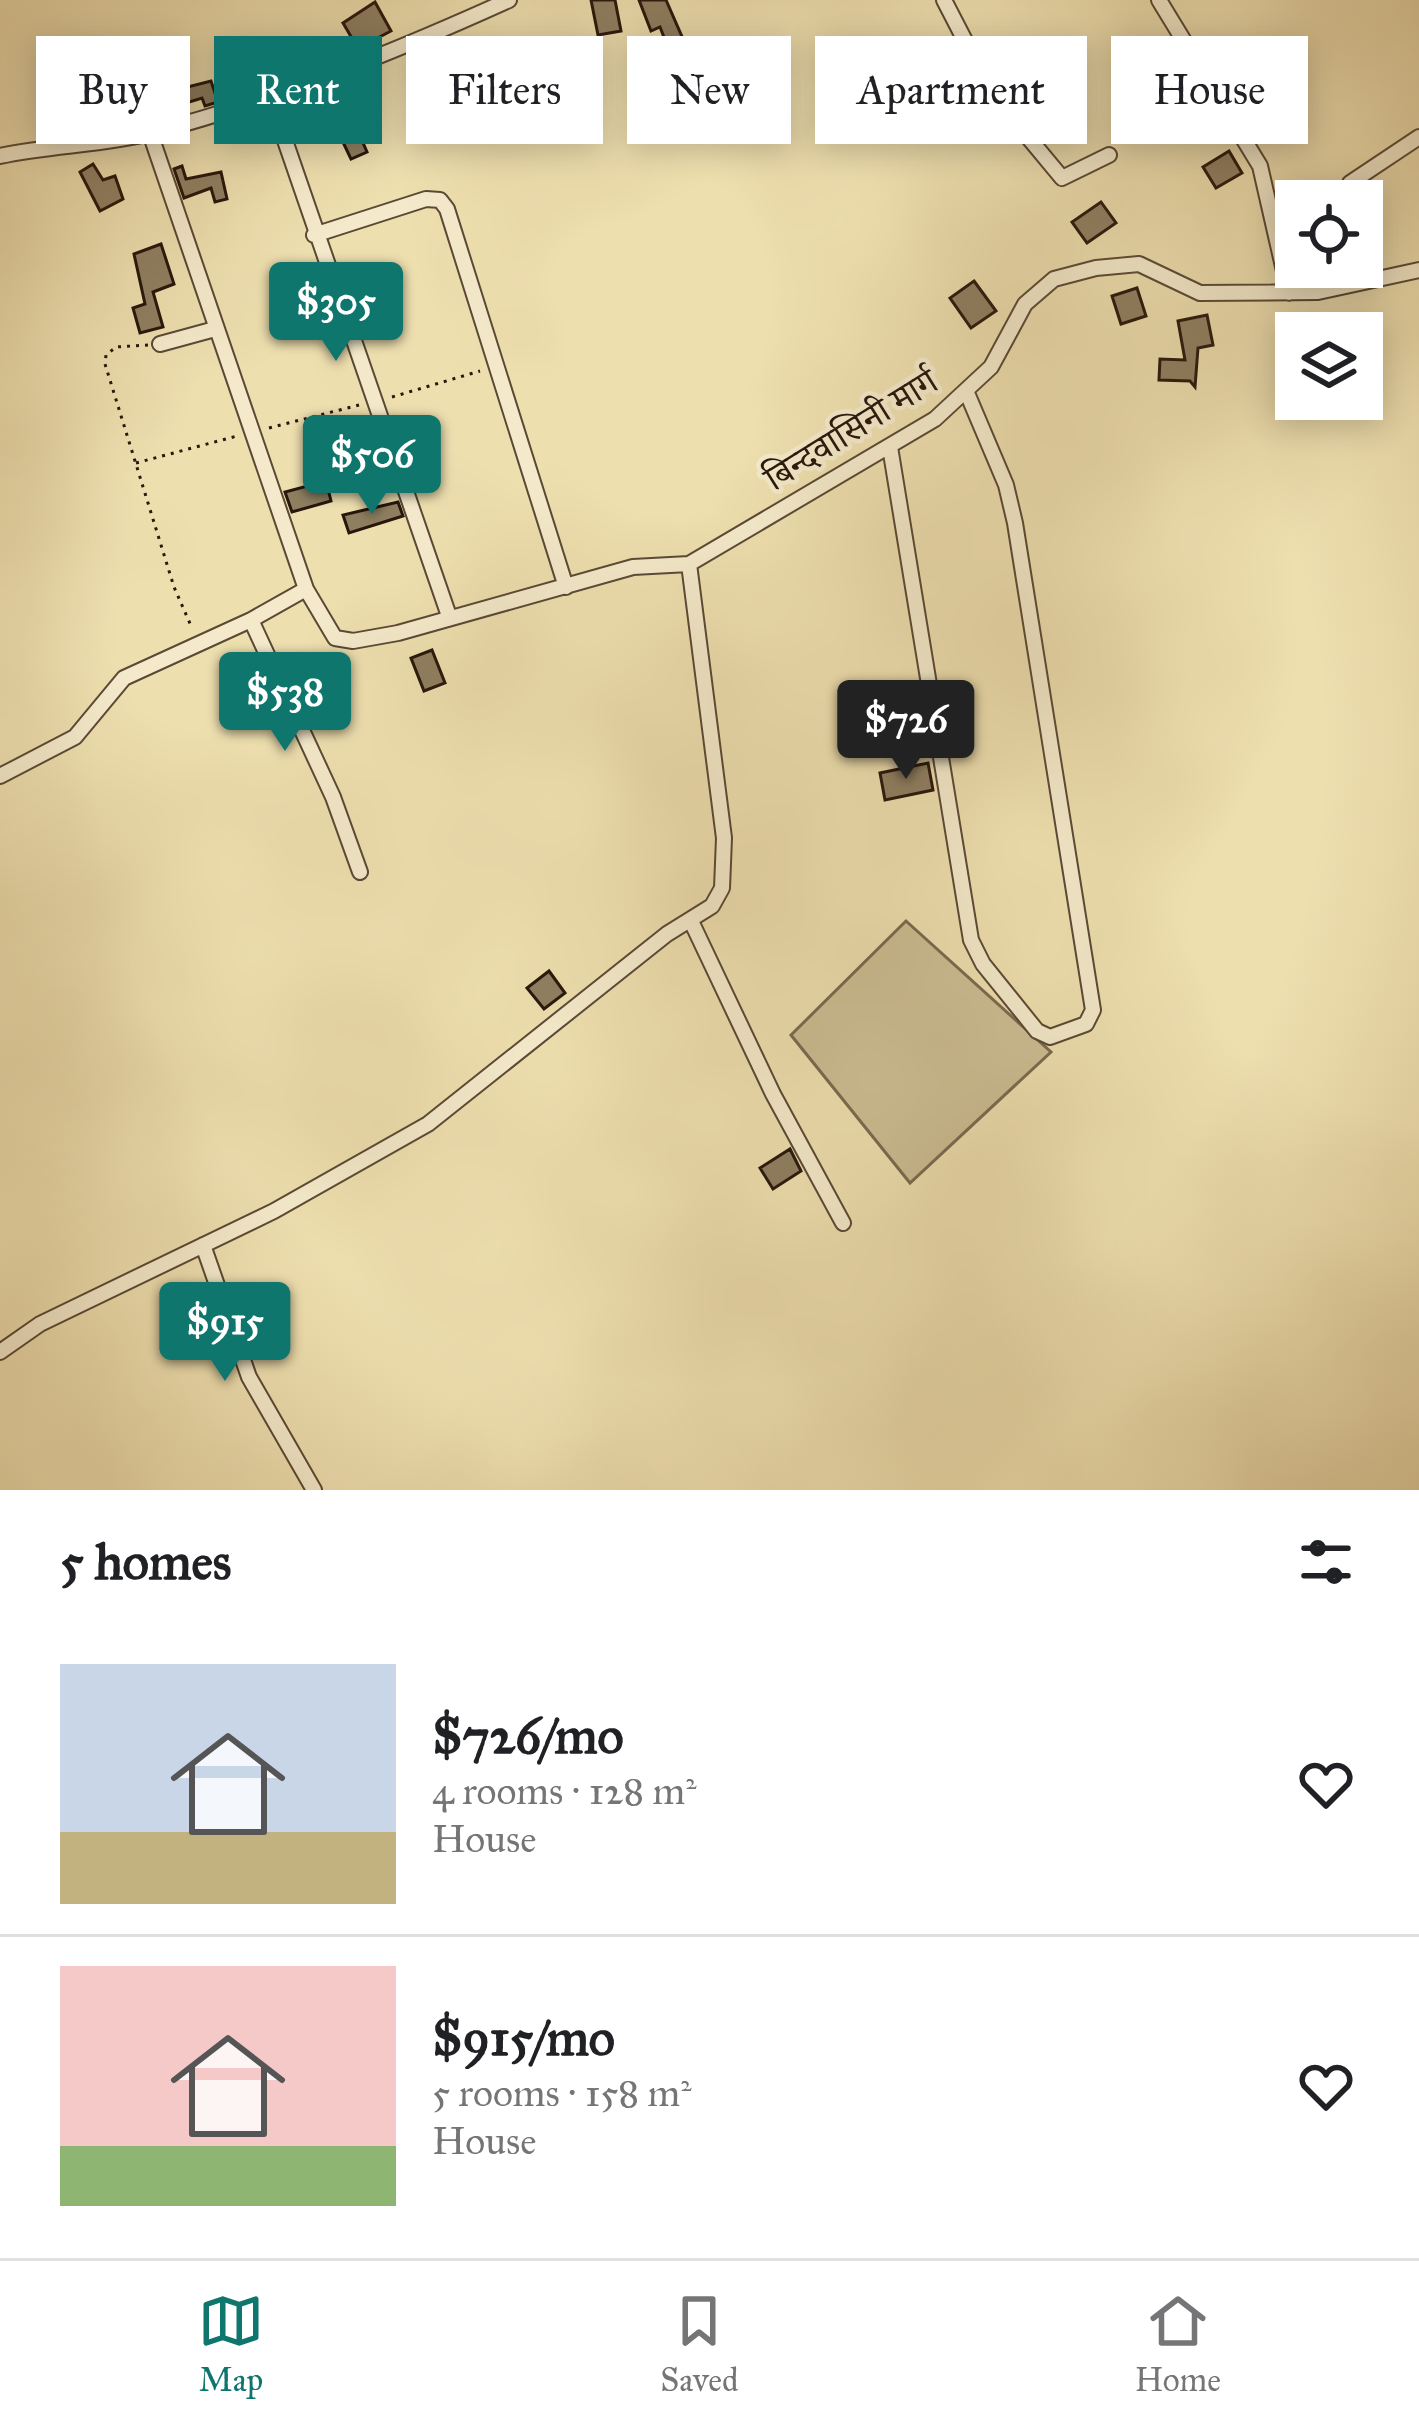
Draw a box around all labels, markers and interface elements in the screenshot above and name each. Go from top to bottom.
chip: Buy [36,36,190,144]
chip: Rent [214,36,382,144]
chip: Filters [406,36,603,144]
chip: New [627,36,791,144]
chip: Apartment [815,36,1087,144]
chip: House [1111,36,1308,144]
map controls [1275,180,1383,420]
button: locate [1275,180,1383,288]
pin: $305 [265,262,407,364]
text: $305 [296,277,376,325]
button: layers [1275,312,1383,420]
street label: बिन्दवासिनी मार्ग [755,358,948,502]
pin: $506 [301,415,443,517]
text: $506 [330,430,414,478]
pin: $538 [214,652,356,754]
text: $538 [246,667,324,715]
pin: $726 [835,680,977,782]
text: $726 [864,695,948,743]
pin: $915 [154,1282,296,1384]
text: $915 [186,1297,264,1345]
icon: filters [1293,1529,1359,1595]
text: 5 homes [60,1531,231,1593]
text: $726/mo [432,1705,624,1767]
icon: home [156,1712,300,1856]
icon: heart [1293,1751,1359,1817]
text: 4 rooms · 128 m² [432,1767,697,1815]
text: House [432,1815,536,1863]
text: $915/mo [432,2007,615,2069]
icon: home [156,2014,300,2158]
icon: heart [1293,2053,1359,2119]
text: 5 rooms · 158 m² [432,2069,692,2117]
text: House [432,2117,536,2165]
tab: Map [198,2288,264,2400]
tab: Saved [660,2288,739,2400]
tab: Home [1135,2288,1221,2400]

